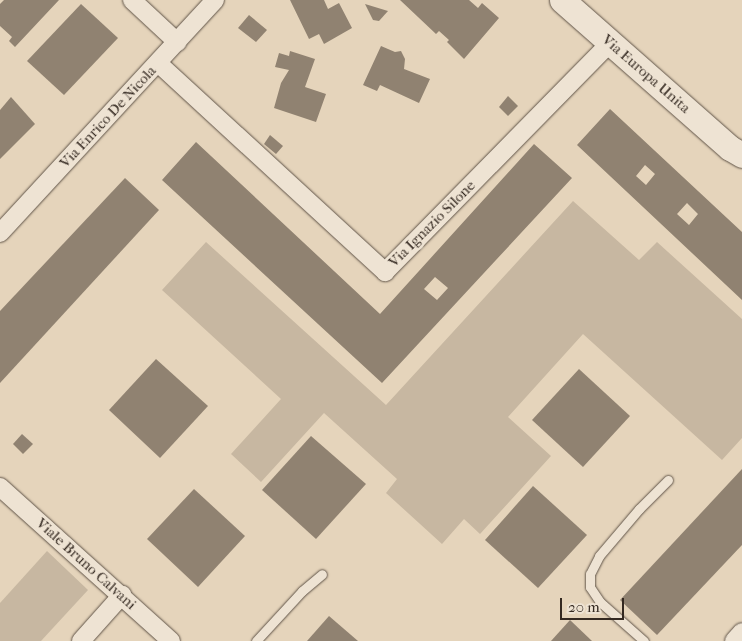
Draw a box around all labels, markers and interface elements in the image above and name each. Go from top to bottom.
street label: Via Europa Unita [598,31,694,117]
street label: Via Enrico De Nicola [56,62,160,172]
street label: Via Ignazio Silone [385,177,479,271]
street label: Viale Bruno Calvani [32,514,140,614]
scale bar [562,588,626,620]
text: 20 m [568,598,600,616]

